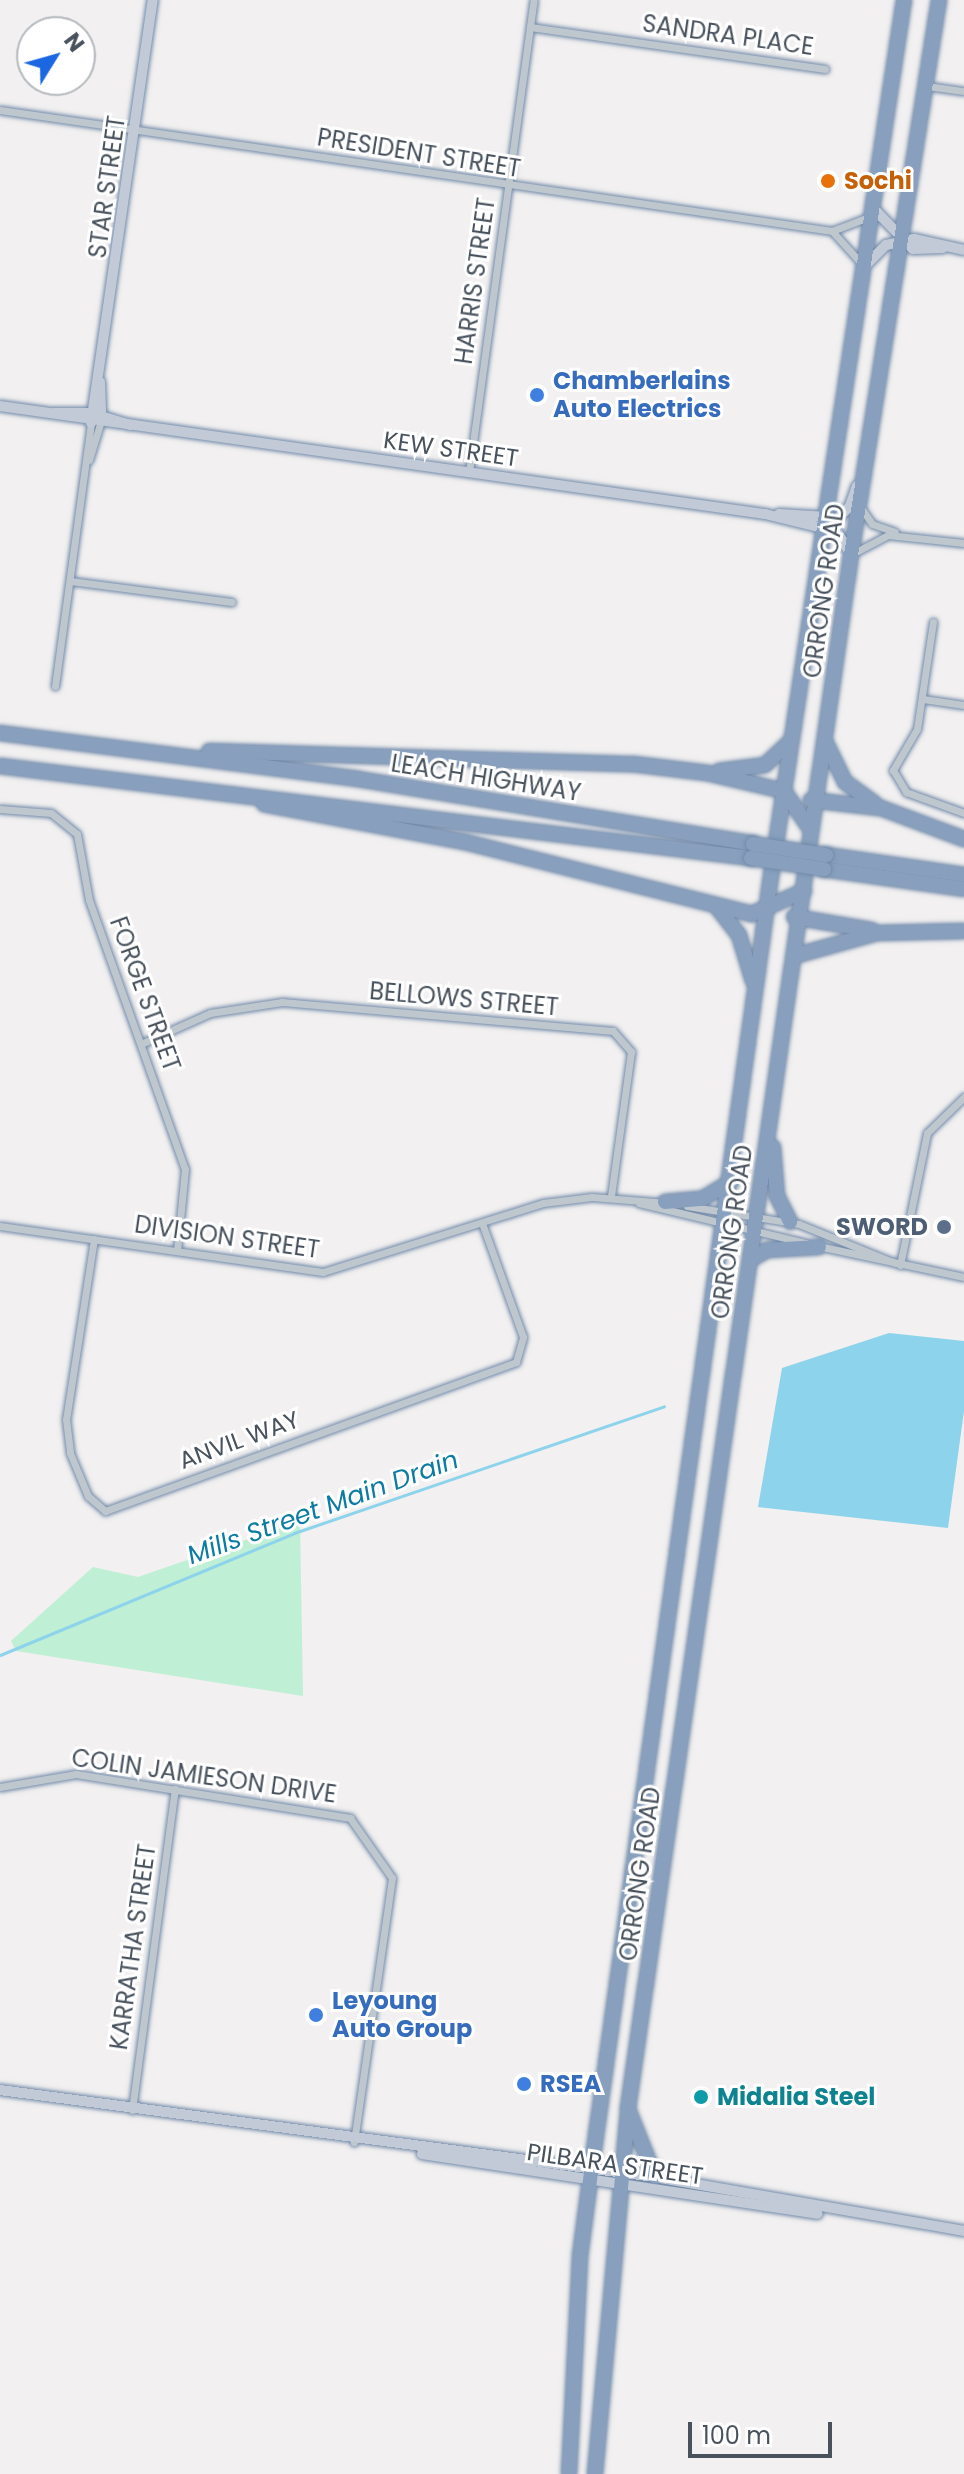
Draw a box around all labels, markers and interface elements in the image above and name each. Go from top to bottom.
street label: SANDRA PLACE [641,9,815,61]
north arrow [16,16,96,96]
text: N [57,27,91,58]
street label: STAR STREET [83,114,131,260]
street label: PRESIDENT STREET [315,123,523,183]
place label: Sochi [844,167,912,195]
marker: Sochi [819,172,837,190]
street label: HARRIS STREET [449,196,501,366]
place label: Chamberlains Auto Electrics [553,367,731,423]
marker: Chamberlains Auto Electrics [528,386,546,404]
street label: KEW STREET [382,425,520,473]
street label: ORRONG ROAD [798,502,850,680]
street label: LEACH HIGHWAY [389,749,583,807]
street label: FORGE STREET [104,913,186,1075]
street label: BELLOWS STREET [368,976,560,1022]
street label: ORRONG ROAD [706,1143,758,1321]
street label: DIVISION STREET [133,1210,321,1264]
place label: SWORD [836,1213,928,1241]
marker: SWORD [935,1218,953,1236]
street label: ANVIL WAY [175,1405,303,1475]
water label: Mills Street Main Drain [183,1444,463,1572]
street label: COLIN JAMIESON DRIVE [70,1743,338,1809]
street label: ORRONG ROAD [614,1785,666,1963]
street label: KARRATHA STREET [104,1842,162,2052]
place label: Leyoung Auto Group [332,1987,472,2043]
marker: Leyoung Auto Group [307,2006,325,2024]
place label: RSEA [540,2070,601,2098]
marker: RSEA [515,2075,533,2093]
place label: Midalia Steel [717,2083,875,2111]
marker: Midalia Steel [692,2088,710,2106]
street label: PILBARA STREET [525,2137,705,2191]
scale bar [692,2406,836,2456]
text: 100 m [702,2419,771,2452]

